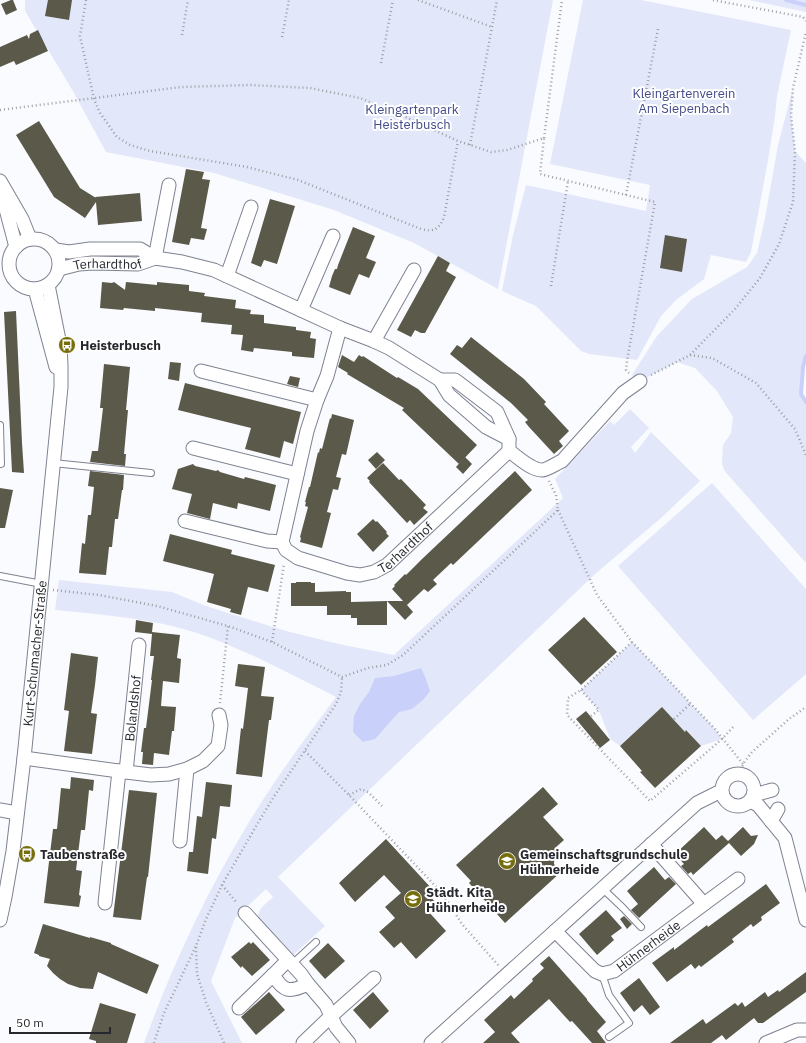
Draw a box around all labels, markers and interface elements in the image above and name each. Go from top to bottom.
park label: Kleingartenverein Am Siepenbach [633,85,735,117]
park label: Kleingartenpark Heisterbusch [365,101,459,133]
street label: Terhardthof [71,254,144,274]
bus stop icon: Heisterbusch [57,335,77,355]
place label: Heisterbusch [80,337,161,354]
street label: Terhardthof [375,518,436,577]
street label: Kurt-Schumacher-Straße [19,580,50,727]
street label: Bolandshof [121,674,144,742]
bus stop icon: Taubenstraße [17,844,37,864]
place label: Taubenstraße [40,846,125,863]
place label: Gemeinschaftsgrundschule Hühnerheide [520,846,688,878]
school or university icon: Gemeinschaftsgrundschule Hühnerheide [497,851,517,871]
place label: Städt. Kita Hühnerheide [426,884,505,916]
school or university icon: Städt. Kita Hühnerheide [403,889,423,909]
street label: Hühnerheide [613,916,684,975]
scale bar [10,1009,110,1035]
text: 50 m [16,1015,44,1030]

